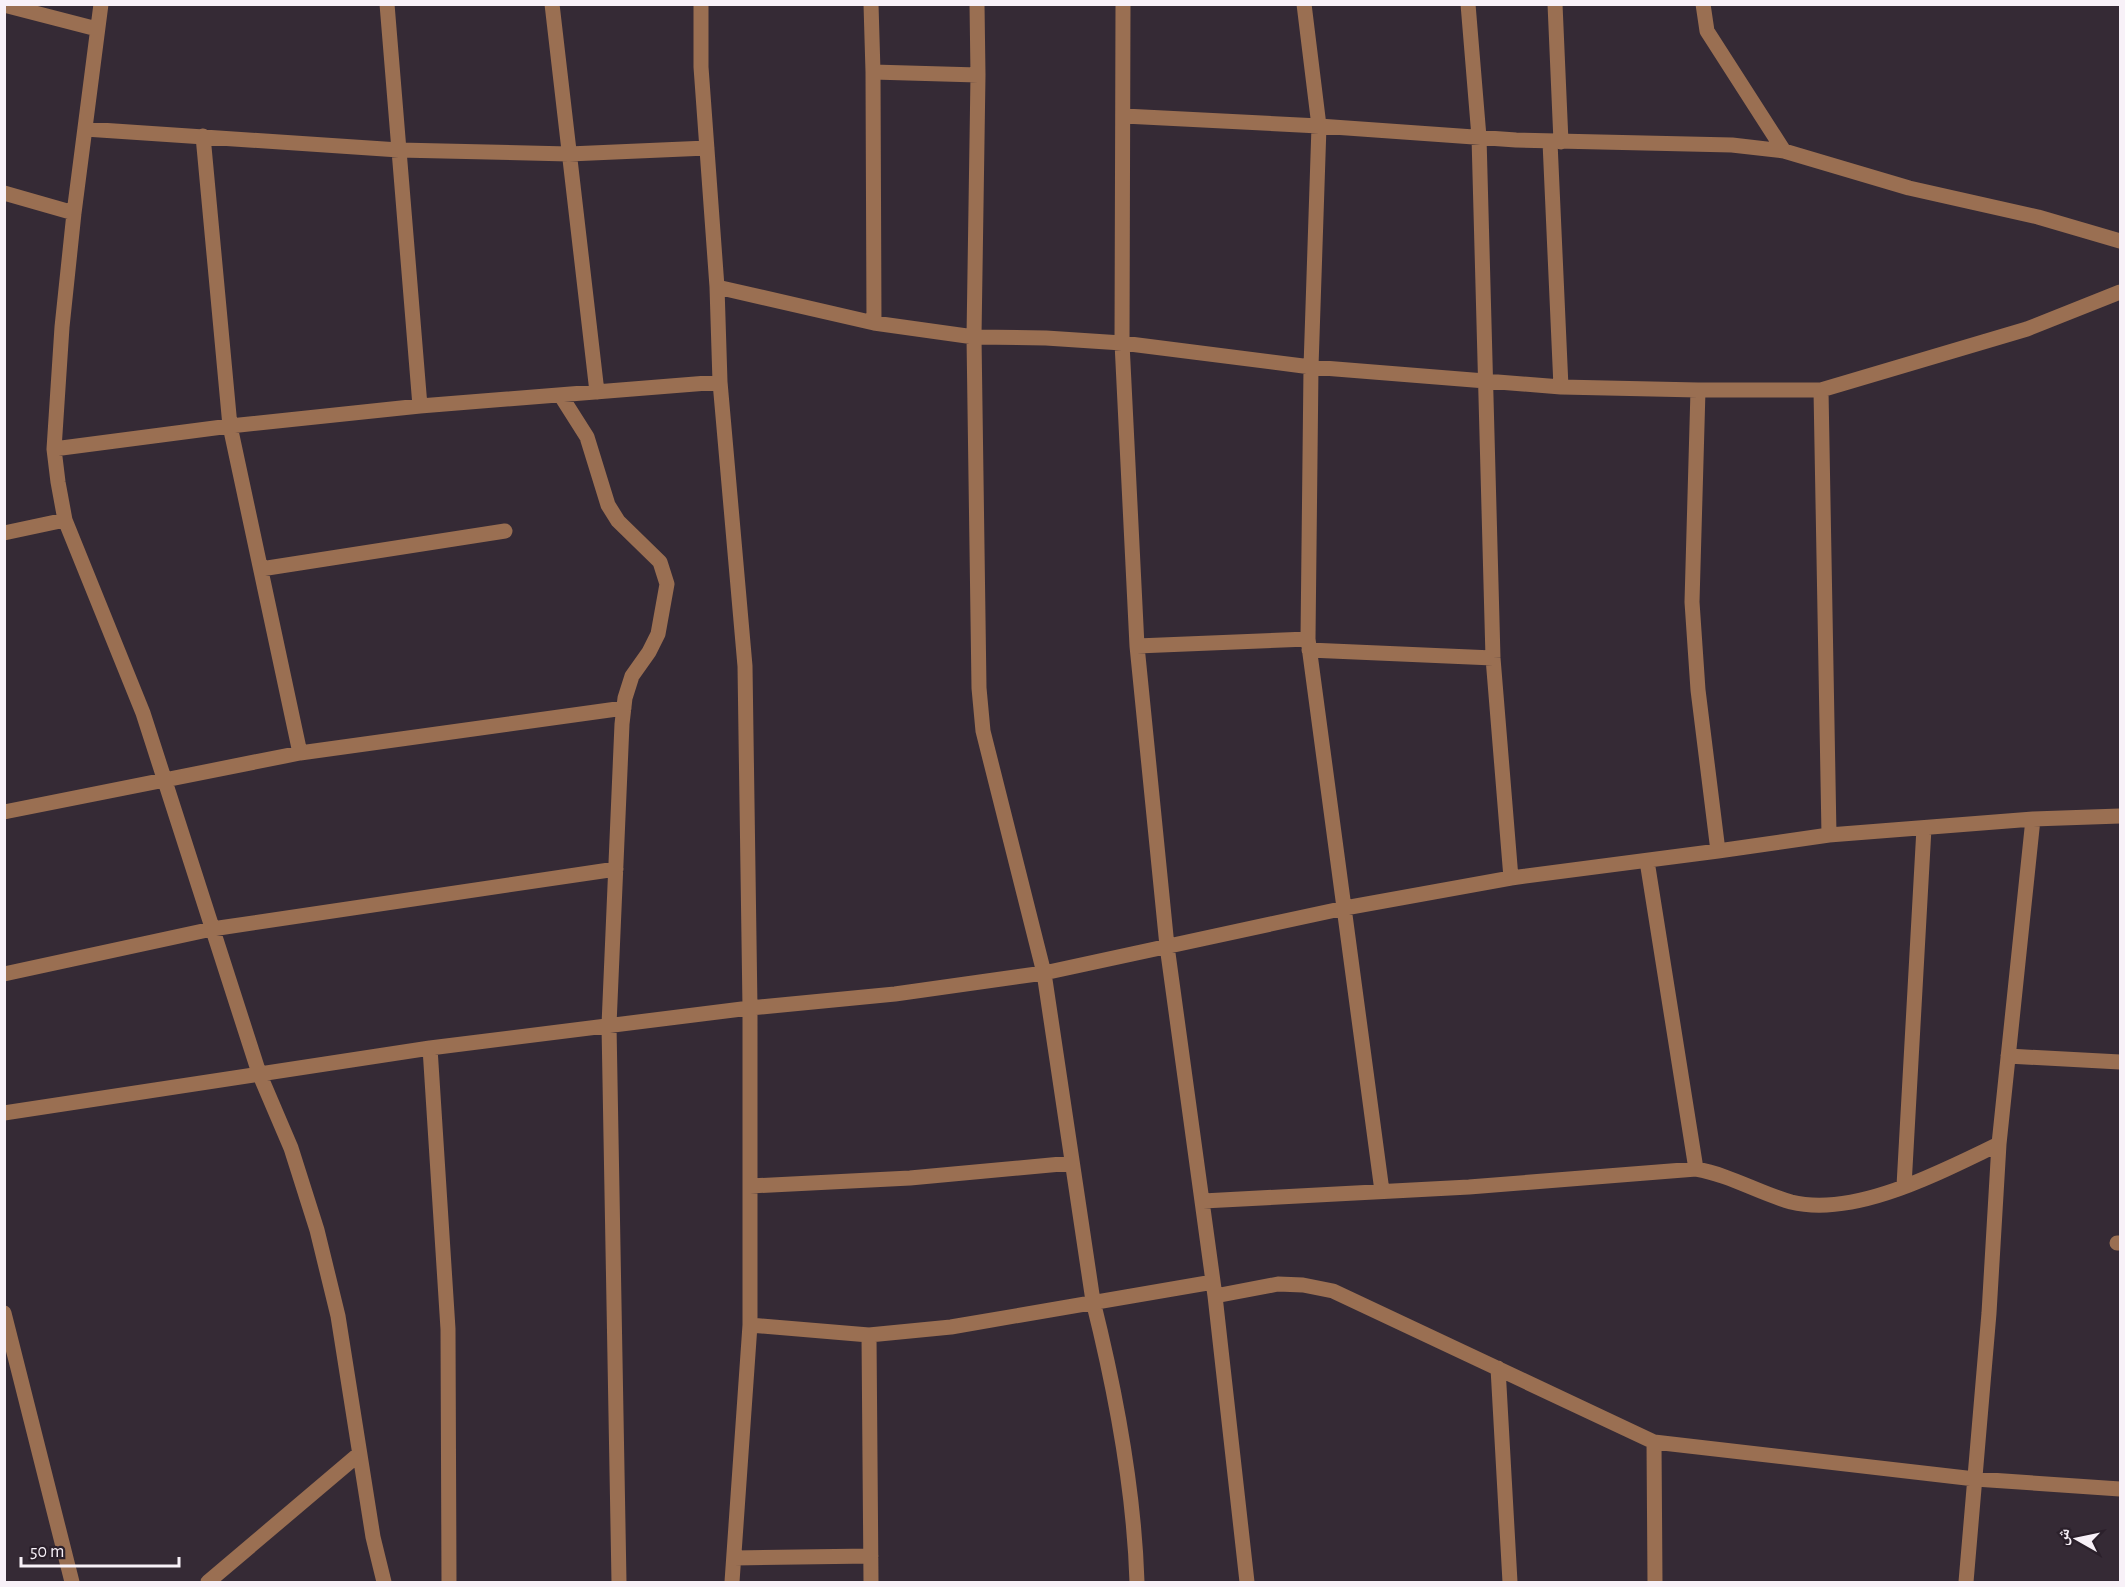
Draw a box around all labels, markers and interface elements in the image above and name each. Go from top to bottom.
north arrow [2047,1509,2107,1569]
text: ش [2054,1527,2073,1547]
scale bar [21,1530,178,1568]
text: 50 m [30,1543,64,1561]

